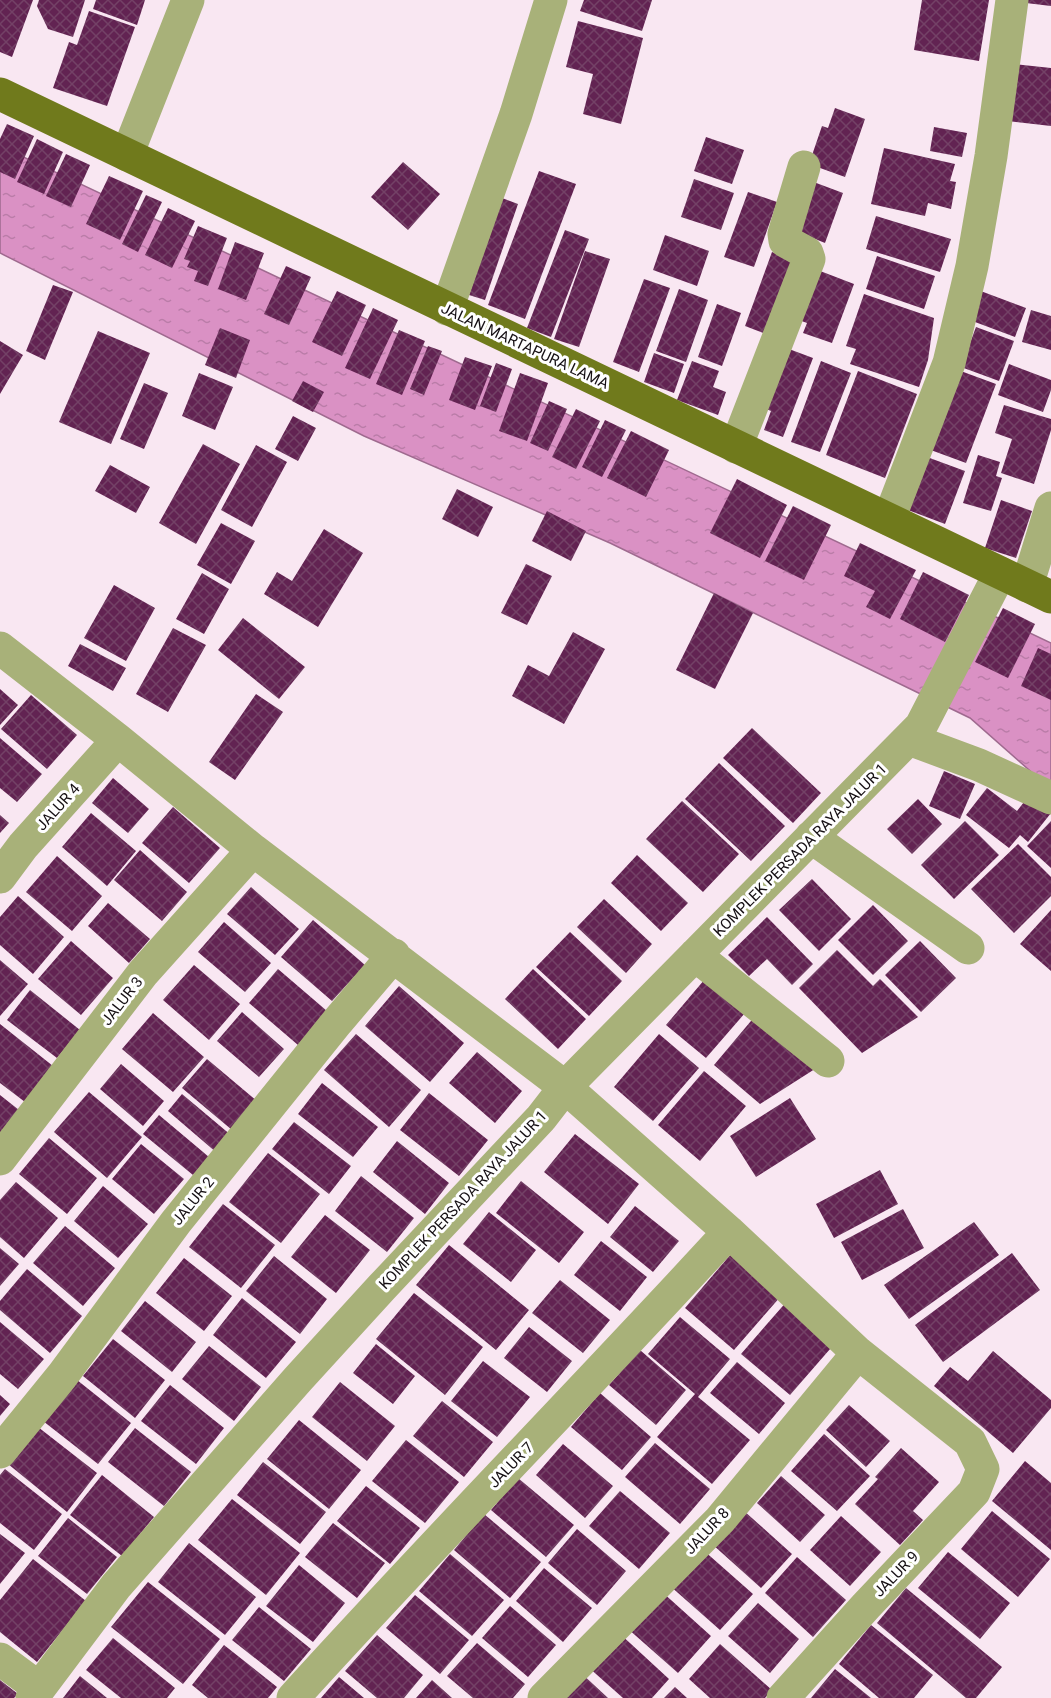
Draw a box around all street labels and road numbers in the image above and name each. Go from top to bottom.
street label: JALAN MARTAPURA LAMA [438,299,612,393]
street label: KOMPLEK PERSADA RAYA JALUR 1 [710,760,890,940]
street label: JALUR 4 [32,779,84,834]
street label: JALUR 3 [97,973,147,1029]
street label: KOMPLEK PERSADA RAYA JALUR 1 [375,1107,551,1293]
street label: JALUR 2 [168,1173,218,1229]
street label: JALUR 7 [485,1438,537,1492]
street label: JALUR 8 [681,1504,733,1558]
street label: JALUR 9 [870,1547,922,1601]

